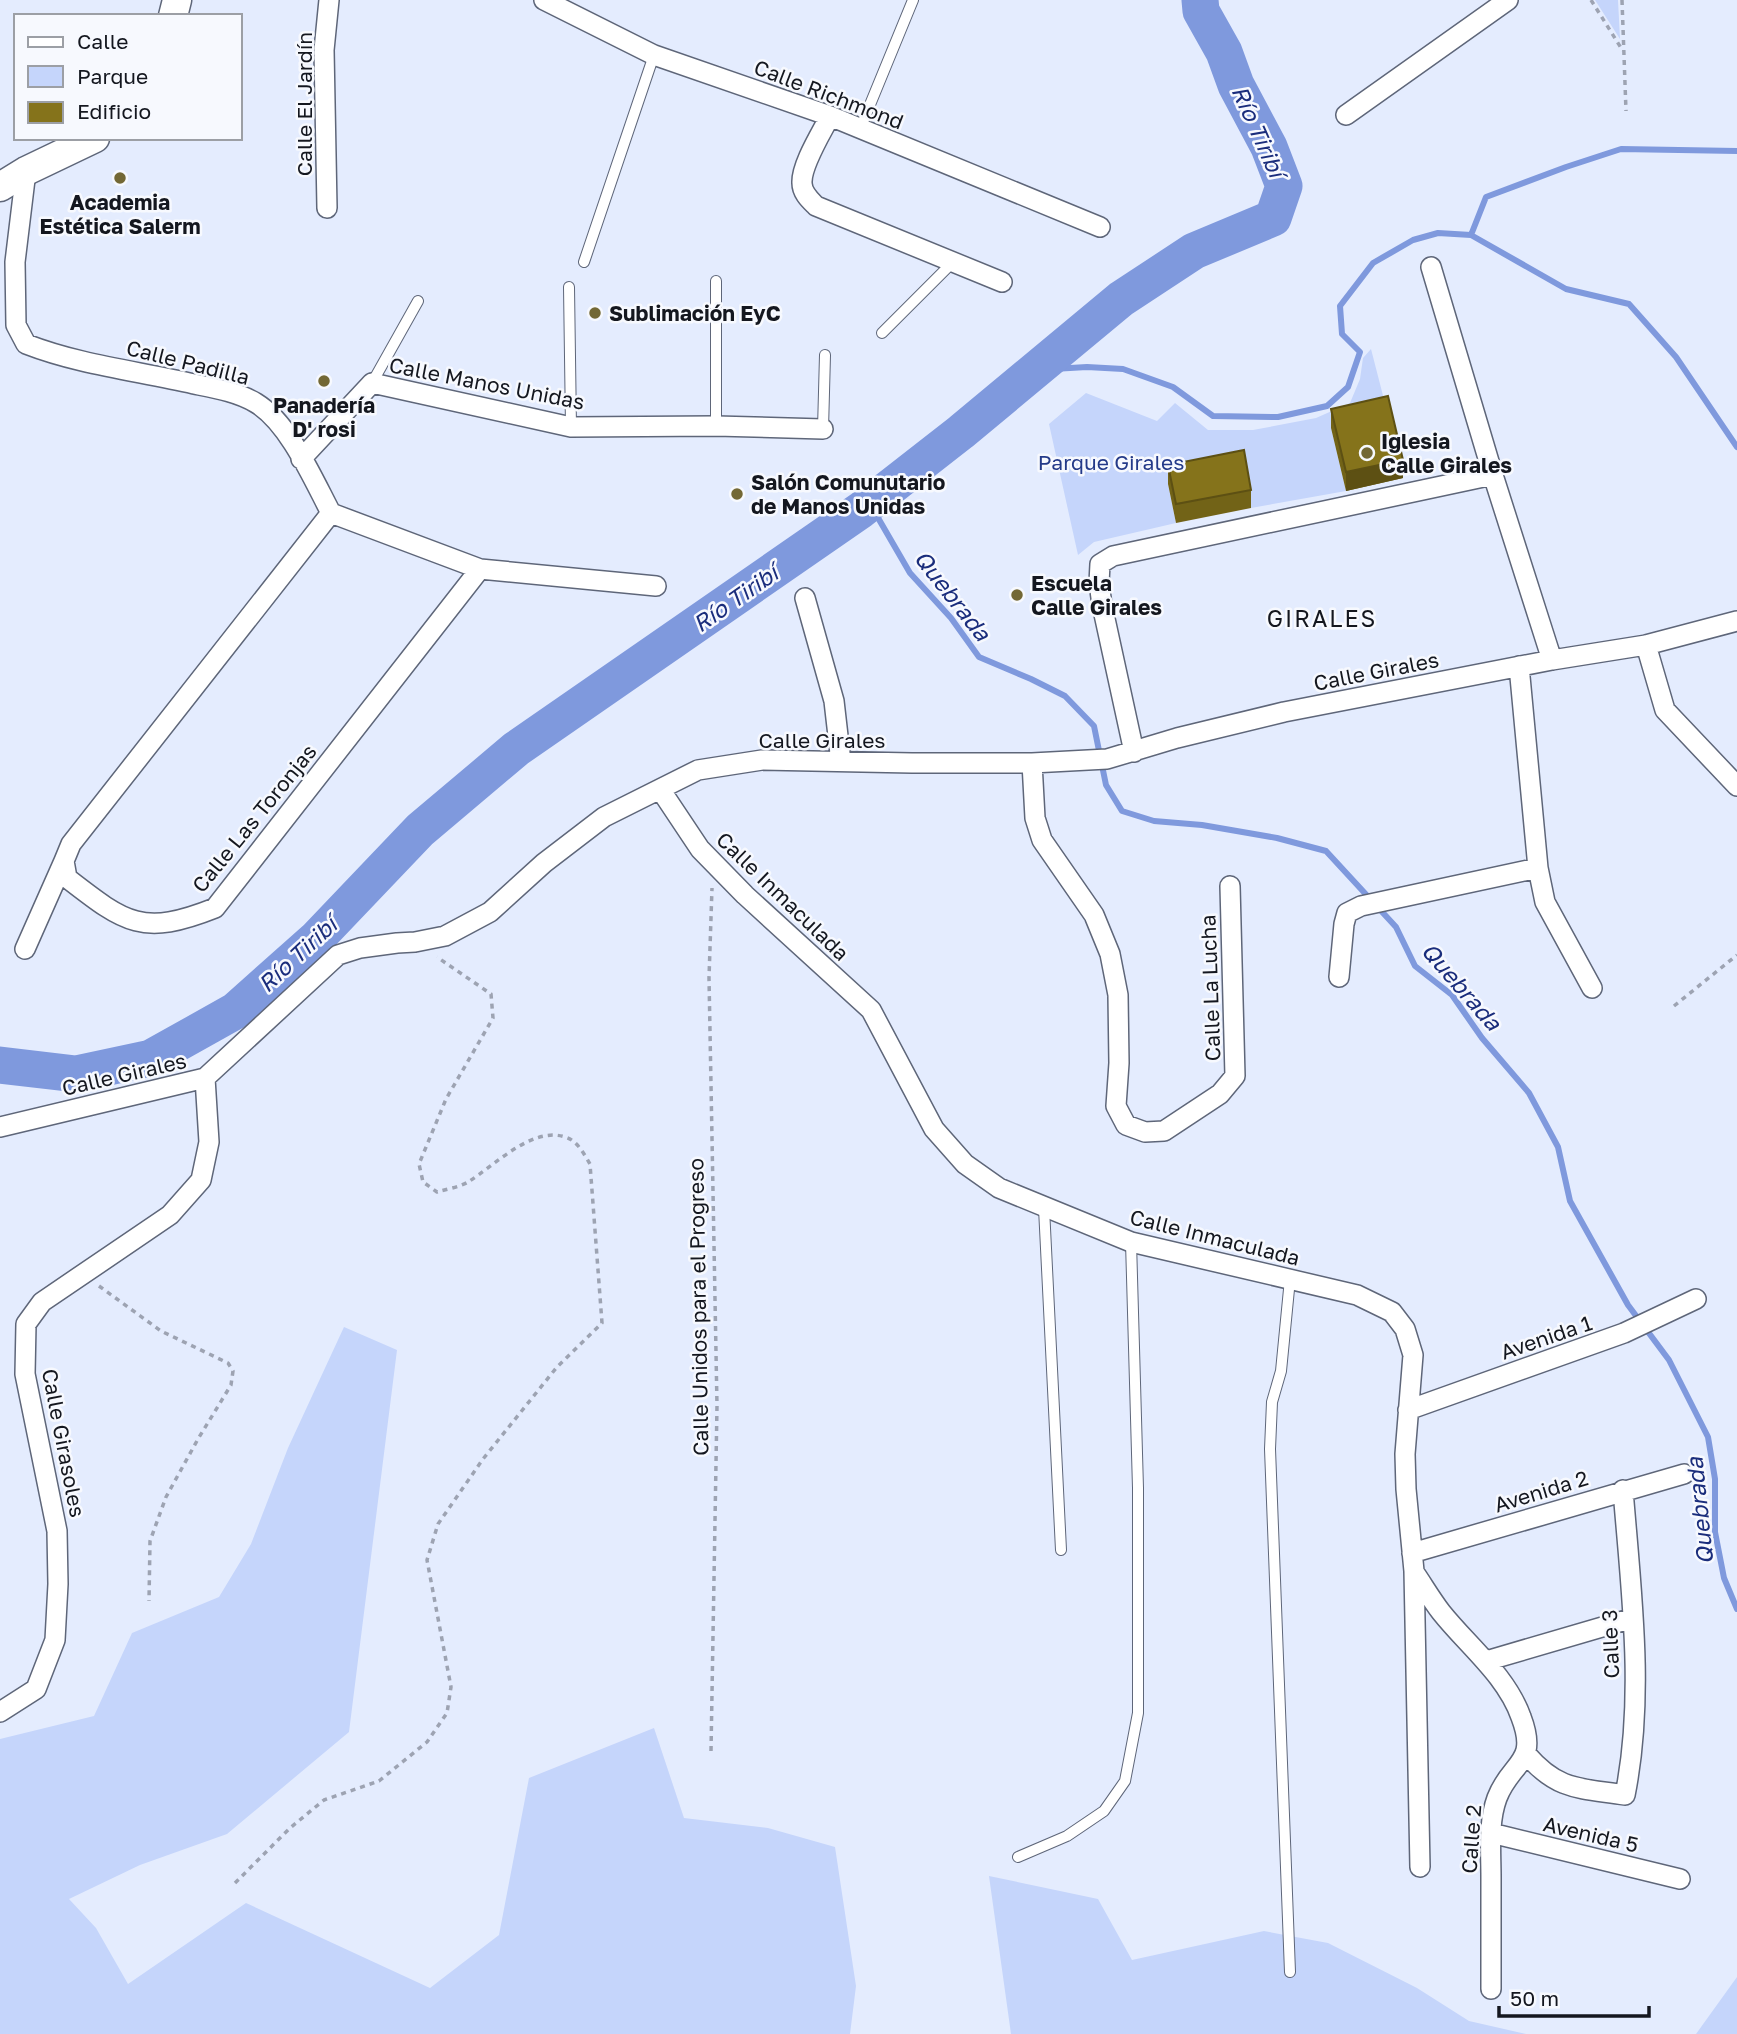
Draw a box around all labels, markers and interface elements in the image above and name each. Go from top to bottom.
legend [14,14,242,140]
text: Calle [77,28,129,54]
street label: Calle El Jardín [291,32,317,176]
street label: Calle Richmond [751,54,907,134]
text: Parque [77,63,148,89]
water label: Río Tiribí [1226,81,1294,186]
text: Edificio [77,98,151,124]
marker: Academia Estética Salerm [112,170,128,186]
place label: Academia Estética Salerm [39,189,201,239]
place label: Sublimación EyC [609,300,781,326]
marker: Sublimación EyC [587,305,603,321]
street label: Calle Padilla [124,334,252,390]
street label: Calle Manos Unidas [387,351,587,415]
marker: Panadería D' rosi [316,373,332,389]
place label: Panadería D' rosi [273,392,375,442]
place label: Iglesia Calle Girales [1381,428,1512,478]
marker: Iglesia Calle Girales [1359,445,1375,461]
park label: Parque Girales [1038,449,1184,475]
place label: Salón Comunutario de Manos Unidas [751,469,945,519]
marker: Salón Comunutario de Manos Unidas [729,486,745,502]
water label: Quebrada [909,544,998,647]
water label: Río Tiribí [687,555,788,637]
place label: Escuela Calle Girales [1031,570,1162,620]
marker: Escuela Calle Girales [1009,587,1025,603]
district label: GIRALES [1267,604,1377,632]
street label: Calle Girales [1311,646,1441,696]
street label: Calle Girales [759,727,885,753]
street label: Calle Las Toronjas [186,739,322,897]
street label: Calle Inmaculada [711,826,855,966]
water label: Río Tiribí [252,907,346,997]
street label: Calle La Lucha [1194,914,1226,1062]
water label: Quebrada [1416,936,1508,1036]
street label: Calle Girales [59,1047,189,1101]
street label: Calle Unidos para el Progreso [682,1158,714,1456]
street label: Calle Inmaculada [1127,1203,1303,1271]
street label: Avenida 1 [1497,1309,1595,1365]
street label: Calle Girasoles [37,1367,91,1519]
water label: Quebrada [1679,1455,1719,1566]
street label: Avenida 2 [1491,1464,1591,1518]
street label: Calle 3 [1596,1609,1624,1679]
street label: Calle 2 [1456,1804,1486,1874]
street label: Avenida 5 [1541,1810,1641,1858]
scale bar [1499,1974,1650,2018]
text: 50 m [1510,1985,1559,2011]

